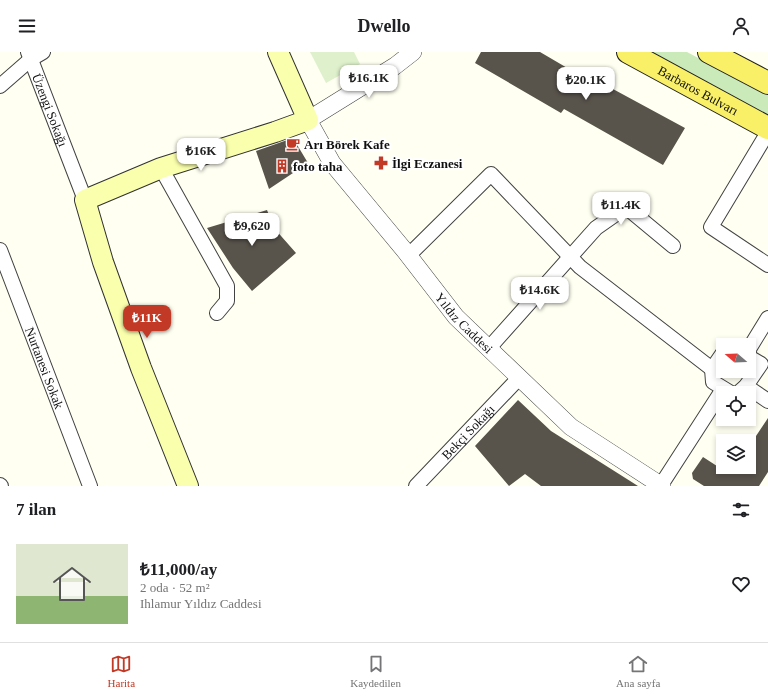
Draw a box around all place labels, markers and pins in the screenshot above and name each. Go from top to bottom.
pin: ₺16.1K [336,65,402,99]
pin: ₺20.1K [553,67,619,101]
cafe icon: Arı Börek Kafe [285,136,301,152]
place label: Arı Börek Kafe [304,137,390,152]
pin: ₺16K [177,138,225,172]
pharmacy icon: İlgi Eczanesi [373,155,389,171]
place label: İlgi Eczanesi [392,156,463,171]
building icon: foto taha [274,158,290,174]
place label: foto taha [293,159,343,174]
pin: ₺11.4K [588,192,654,226]
pin: ₺9,620 [219,213,285,247]
pin: ₺14.6K [507,277,573,311]
pin: ₺11K [123,305,171,339]

